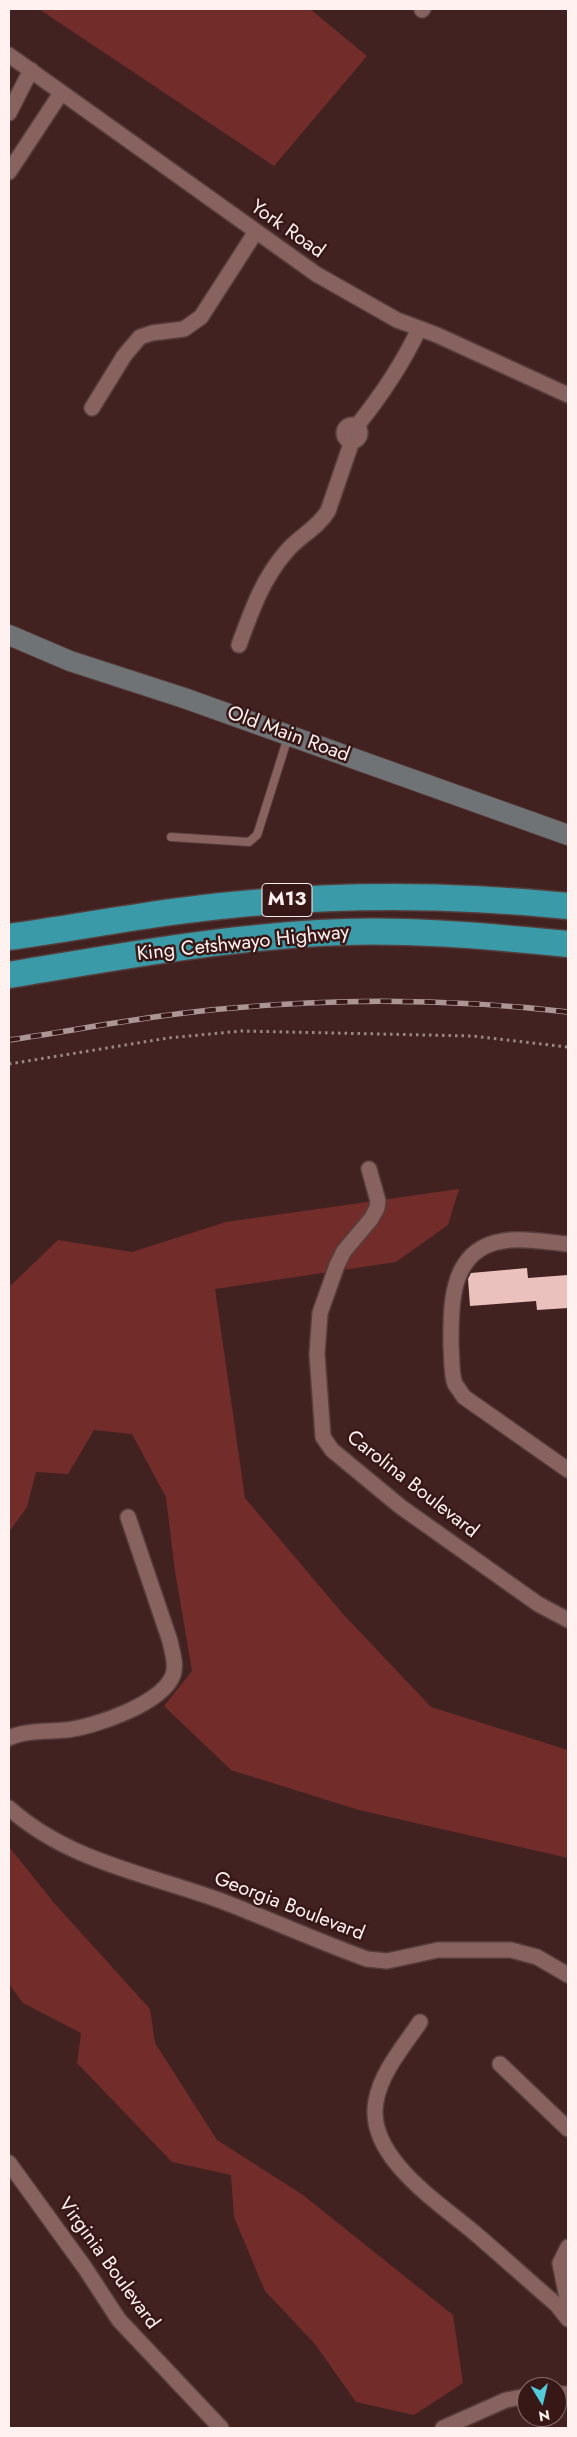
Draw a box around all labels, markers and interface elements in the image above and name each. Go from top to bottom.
street label: York Road [245,196,329,264]
street label: Old Main Road [224,702,352,768]
road number: M13 [262,884,312,916]
street label: King Cetshwayo Highway [136,921,350,967]
street label: Carolina Boulevard [341,1426,483,1544]
street label: Georgia Boulevard [210,1867,368,1947]
street label: Virginia Boulevard [52,2194,164,2334]
north arrow [517,2377,567,2427]
text: N [537,2405,551,2427]

